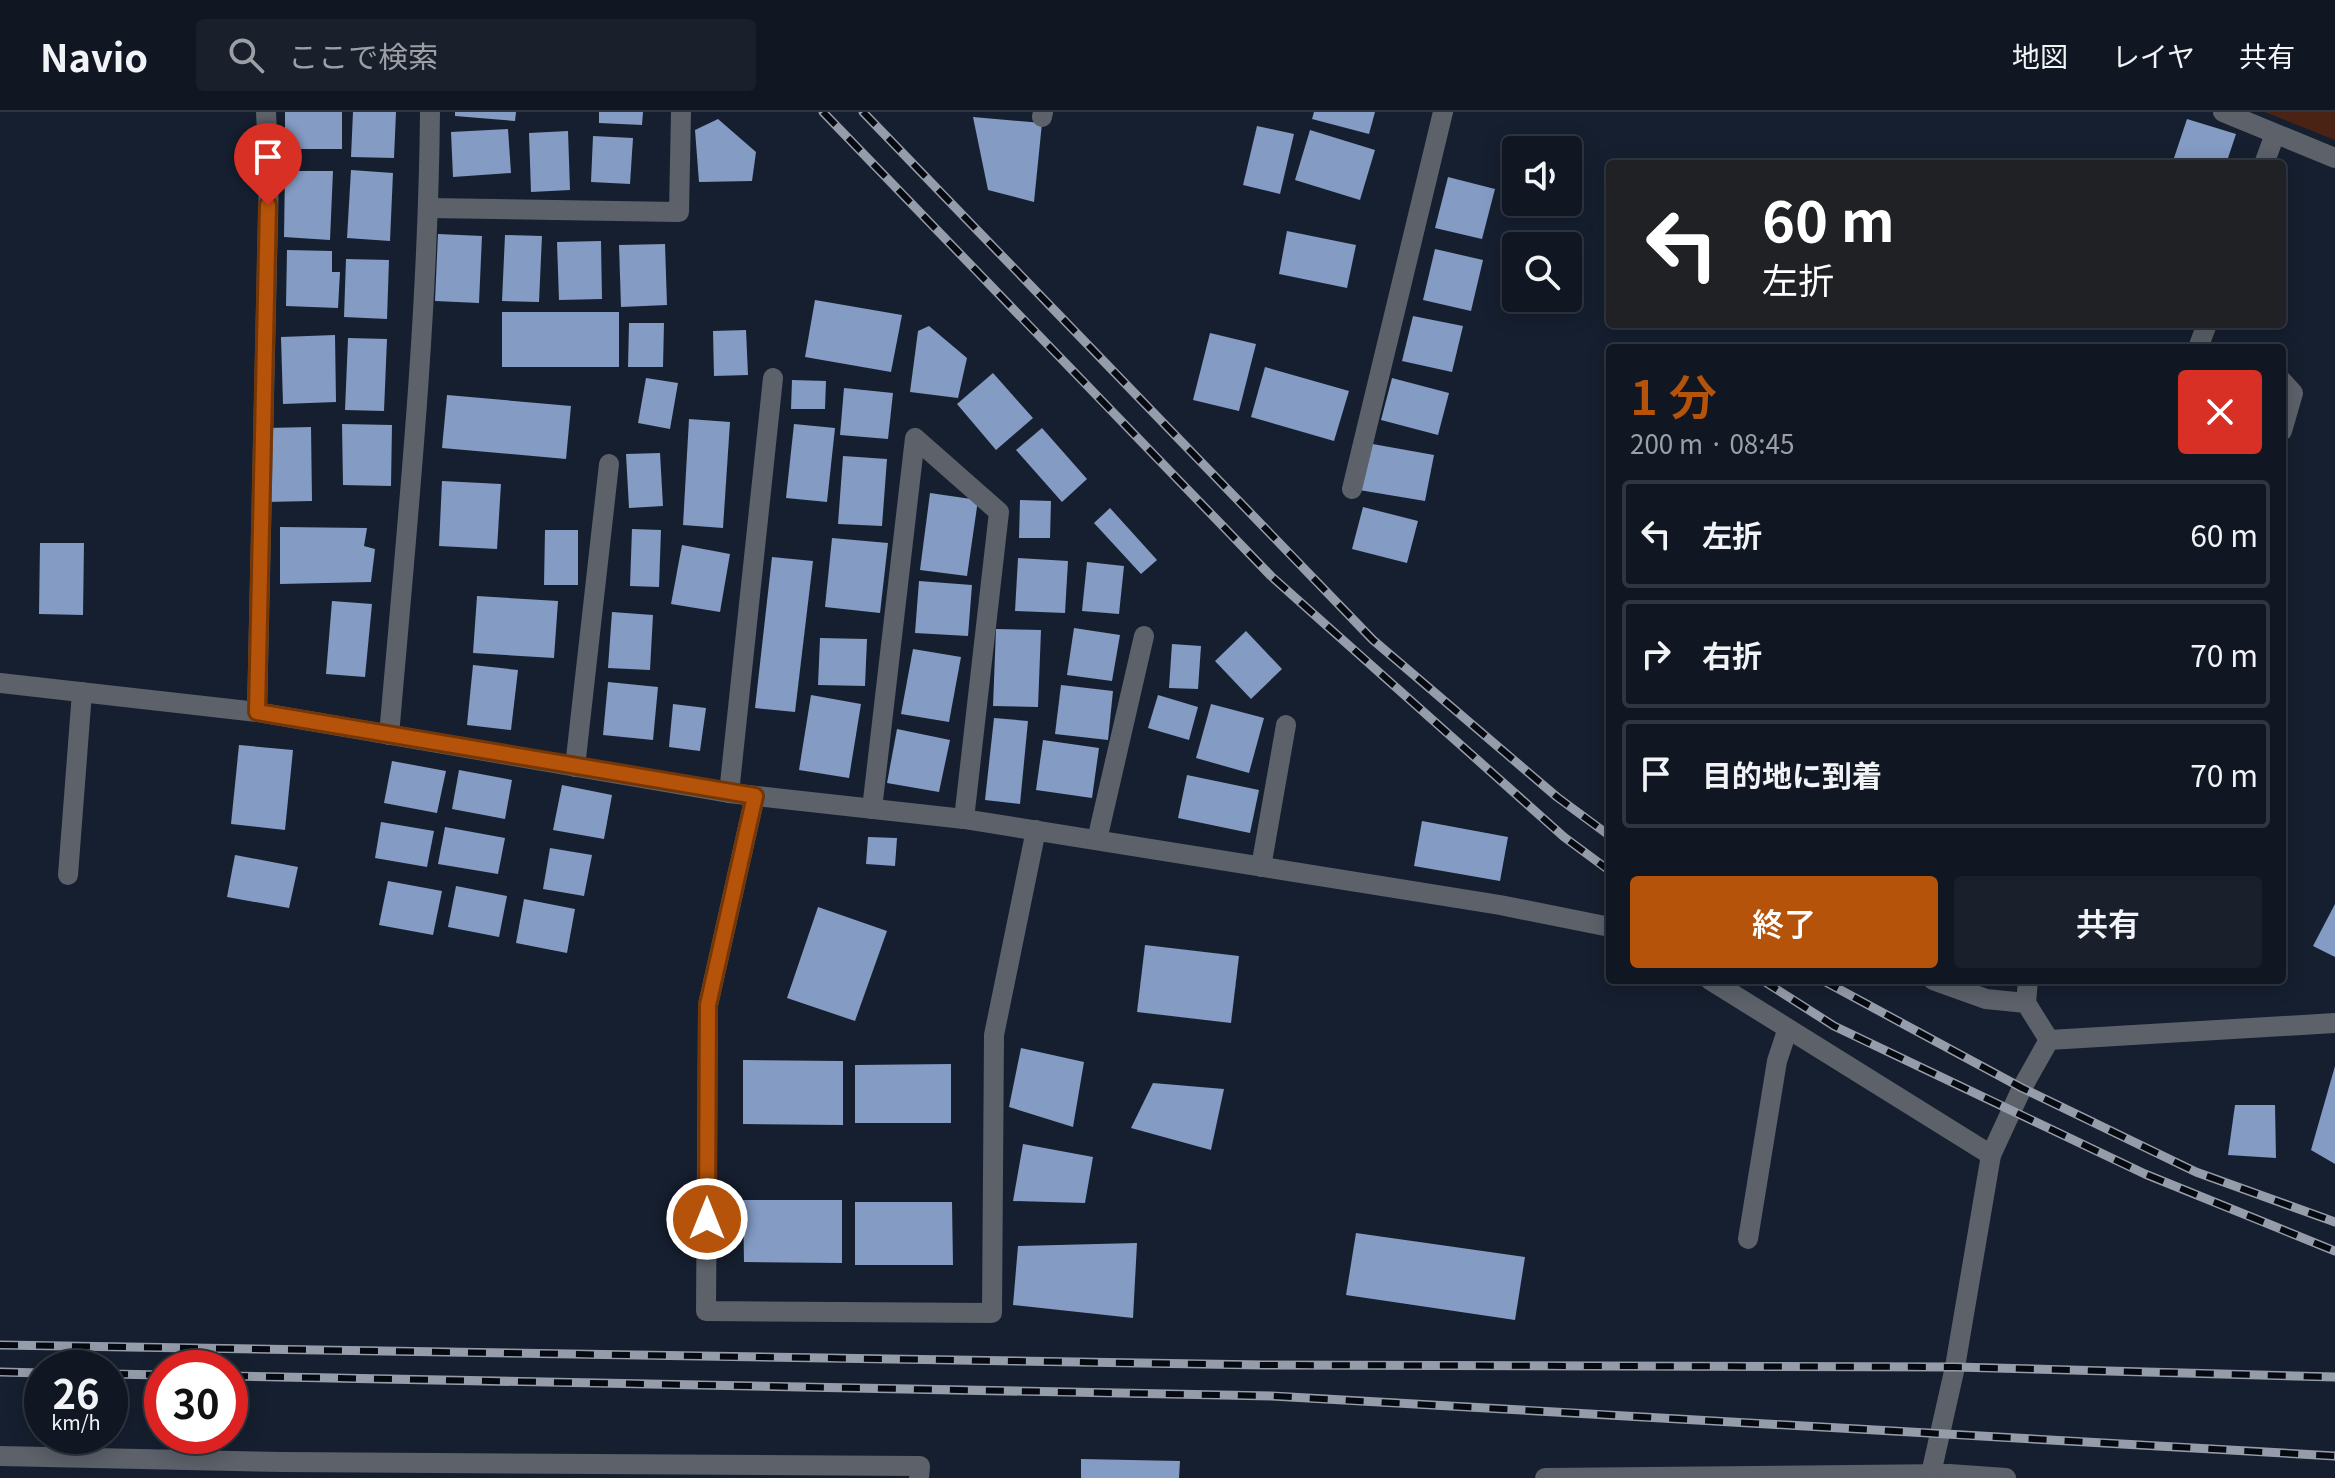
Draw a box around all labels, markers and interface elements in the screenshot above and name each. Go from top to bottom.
search box [196,19,756,91]
text: Navio [40,28,148,83]
icon: search [224,33,268,77]
text: ここで検索 [288,33,438,77]
text: 地図 [2012,35,2068,75]
text: レイヤ [2112,35,2195,75]
text: 共有 [2239,35,2295,75]
pin [234,123,302,205]
icon: arrive [246,135,290,179]
map controls [1502,136,1582,312]
button: sound [1502,136,1582,216]
text: 60 m [1762,177,1895,258]
icon: left [1630,192,1734,296]
button: search [1502,232,1582,312]
text: 左折 [1762,252,1834,304]
text: 1 分 [1630,359,1717,429]
button: close [2178,370,2262,454]
text: 200 m · 08:45 [1630,424,1794,461]
icon: left [1634,512,1678,556]
text: 左折 [1702,512,1762,556]
text: 60 m [2190,512,2258,556]
icon: right [1634,632,1678,676]
text: 右折 [1702,632,1762,676]
text: 70 m [2190,632,2258,676]
icon: arrive [1634,752,1678,796]
text: 目的地に到着 [1702,752,1882,796]
text: 70 m [2190,752,2258,796]
button: 終了 [1630,876,1938,968]
button: 共有 [1954,876,2262,968]
position arrow [665,1177,749,1261]
speed limit sign: 30 [144,1350,248,1454]
text: 26 [52,1363,100,1421]
text: km/h [51,1407,101,1436]

